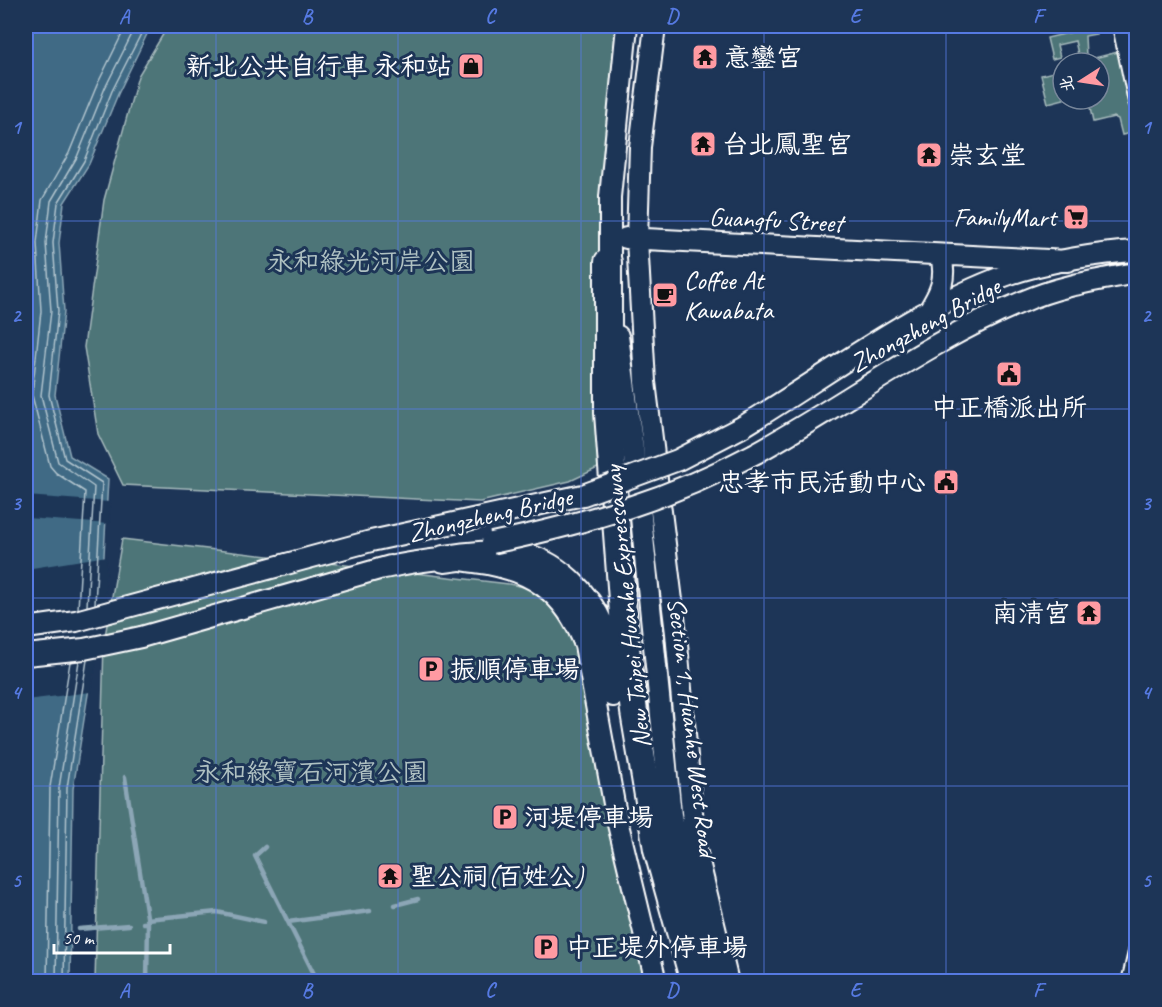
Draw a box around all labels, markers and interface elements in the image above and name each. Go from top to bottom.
text: A [119,4,131,29]
text: B [302,4,314,29]
text: C [485,4,497,29]
text: D [666,4,680,29]
text: E [850,4,864,29]
text: F [1033,4,1047,29]
place label: 意鑾宮 [724,41,802,74]
temple icon: 意鑾宮 [690,42,720,72]
place label: 新北公共自行車 永和站 [186,50,452,83]
shop icon: 新北公共自行車 永和站 [456,51,486,81]
north arrow [1051,51,1111,111]
text: 北 [1056,74,1079,94]
text: 1 [12,115,23,140]
text: 1 [1142,115,1153,140]
place label: 台北鳳聖宮 [722,128,852,161]
temple icon: 台北鳳聖宮 [688,129,718,159]
place label: 崇玄堂 [948,139,1026,172]
temple icon: 崇玄堂 [914,140,944,170]
street label: Guangfu Street [708,200,847,240]
place label: FamilyMart [954,201,1058,234]
supermarket icon: FamilyMart [1061,202,1091,232]
park label: 永和綠光河岸公園 [267,245,475,278]
place label: Coffee At Kawabata [684,264,774,327]
street label: Zhongzheng Bridge [844,269,1008,380]
cafe icon: Coffee At Kawabata [650,280,680,310]
text: 2 [12,303,23,328]
text: 2 [1142,303,1153,328]
public building icon: 中正橋派出所 [994,359,1024,389]
place label: 中正橋派出所 [931,391,1087,424]
street label: New Taipei Huanhe Expressaway [596,462,658,750]
place label: 忠孝市民活動中心 [718,466,926,499]
public building icon: 忠孝市民活動中心 [931,467,961,497]
street label: Zhongzheng Bridge [405,480,578,550]
text: 3 [12,491,23,516]
text: 3 [1142,491,1153,516]
street label: Section 1, Huanhe West Road [660,596,725,862]
place label: 南清宮 [992,597,1070,630]
temple icon: 南清宮 [1074,598,1104,628]
place label: 振順停車場 [450,653,580,686]
parking icon: 振順停車場 [416,654,446,684]
text: 4 [12,680,24,705]
text: 4 [1142,680,1154,705]
park label: 永和綠寶石河濱公園 [194,756,428,789]
place label: 河堤停車場 [524,801,654,834]
parking icon: 河堤停車場 [490,802,520,832]
place label: 聖公祠(百姓公) [410,860,585,893]
temple icon: 聖公祠(百姓公) [375,861,405,891]
text: 5 [12,868,23,893]
text: 5 [1142,868,1153,893]
scale bar [54,917,170,955]
text: 50 m [63,927,96,949]
place label: 中正堤外停車場 [566,931,748,964]
parking icon: 中正堤外停車場 [531,932,561,962]
text: A [119,978,131,1003]
text: B [302,978,314,1003]
text: C [485,978,497,1003]
text: D [666,978,680,1003]
text: E [850,978,864,1003]
text: F [1033,978,1047,1003]

